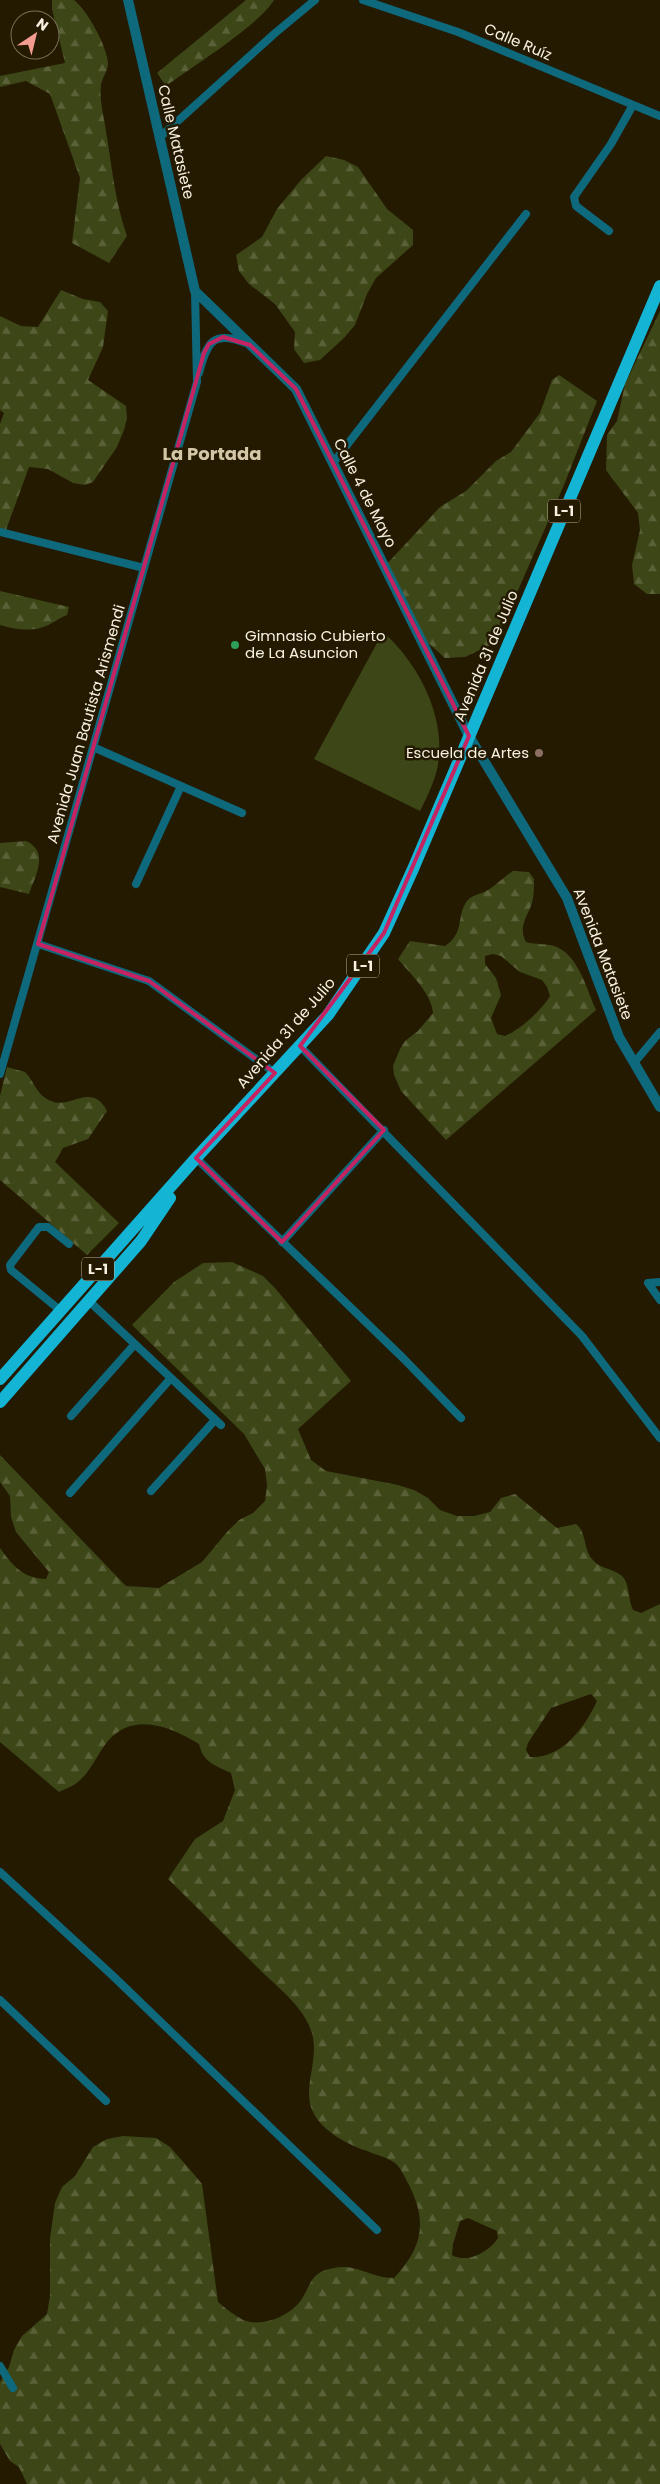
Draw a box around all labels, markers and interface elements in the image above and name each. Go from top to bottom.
north arrow [10,10,60,60]
text: N [32,13,53,36]
street label: Calle Ruíz [481,18,555,65]
street label: Calle Matasiete [153,83,200,201]
street label: Calle 4 de Mayo [329,434,402,551]
district label: La Portada [163,441,262,466]
road number: L-1 [548,500,580,522]
street label: Avenida 31 de Julio [448,587,523,725]
street label: Avenida Juan Bautista Arismendi [41,602,130,846]
place label: Gimnasio Cubierto de La Asuncion [245,625,386,663]
marker: Gimnasio Cubierto de La Asuncion [229,639,241,651]
place label: Escuela de Artes [406,742,529,763]
marker: Escuela de Artes [533,747,545,759]
street label: Avenida Matasiete [569,885,638,1023]
road number: L-1 [347,954,379,978]
street label: Avenida 31 de Julio [231,973,340,1093]
road number: L-1 [82,1258,114,1280]

